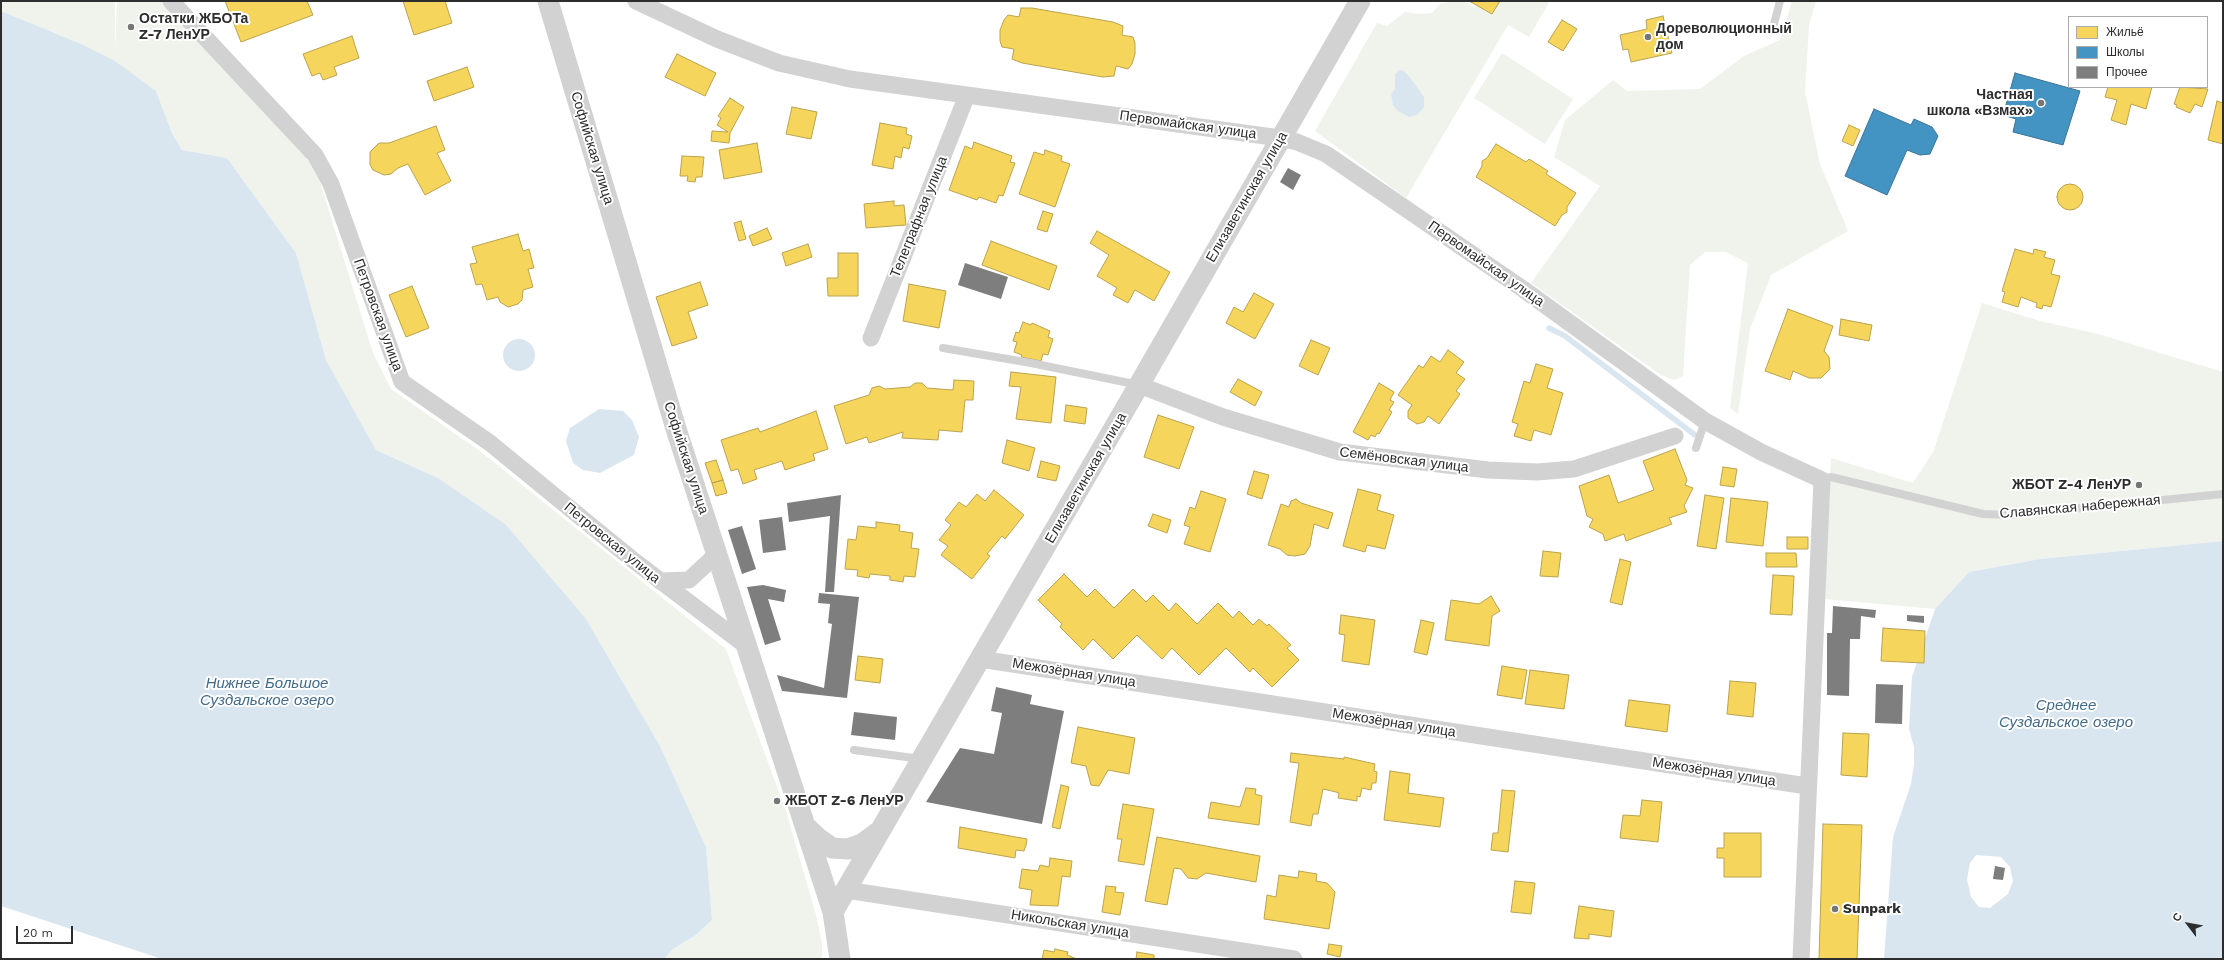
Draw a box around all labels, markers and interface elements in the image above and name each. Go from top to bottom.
place label: Остатки ЖБОТа Z-7 ЛенУР [139,11,248,44]
legend [2068,16,2208,88]
place label: Дореволюционный дом [1656,21,1792,54]
marker: Остатки ЖБОТа Z-7 ЛенУР [126,22,136,32]
text: Жильё [2106,25,2144,39]
marker: Дореволюционный дом [1643,32,1653,42]
text: Школы [2106,45,2144,59]
text: Прочее [2106,65,2147,79]
place label: Частная школа «Взмах» [1927,87,2033,120]
street label: Софийская улица [567,90,617,206]
marker: Частная школа «Взмах» [2036,98,2046,108]
street label: Первомайская улица [1119,107,1257,143]
street label: Елизаветинская улица [1203,129,1291,265]
street label: Телеграфная улица [887,154,951,280]
street label: Первомайская улица [1425,218,1547,310]
street label: Петровская улица [350,256,406,374]
street label: Софийская улица [660,400,712,516]
street label: Елизаветинская улица [1042,410,1130,546]
street label: Семёновская улица [1338,444,1470,476]
place label: ЖБОТ Z-4 ЛенУР [2012,477,2131,493]
marker: ЖБОТ Z-4 ЛенУР [2134,480,2144,490]
street label: Славянская набережная [1999,492,2161,522]
street label: Петровская улица [561,499,663,587]
street label: Межозёрная улица [1011,655,1137,691]
water label: Нижнее Большое Суздальское озеро [200,675,334,710]
water label: Среднее Суздальское озеро [1999,697,2133,732]
street label: Межозёрная улица [1331,705,1457,741]
street label: Межозёрная улица [1651,754,1777,790]
place label: ЖБОТ Z-6 ЛенУР [785,793,904,809]
marker: ЖБОТ Z-6 ЛенУР [772,796,782,806]
place label: Sunpark [1843,901,1901,917]
marker: Sunpark [1830,904,1840,914]
north arrow [2168,904,2208,944]
street label: Никольская улица [1010,906,1130,942]
text: С [2170,911,2185,924]
scale bar [18,918,75,944]
text: 20 m [23,926,53,940]

